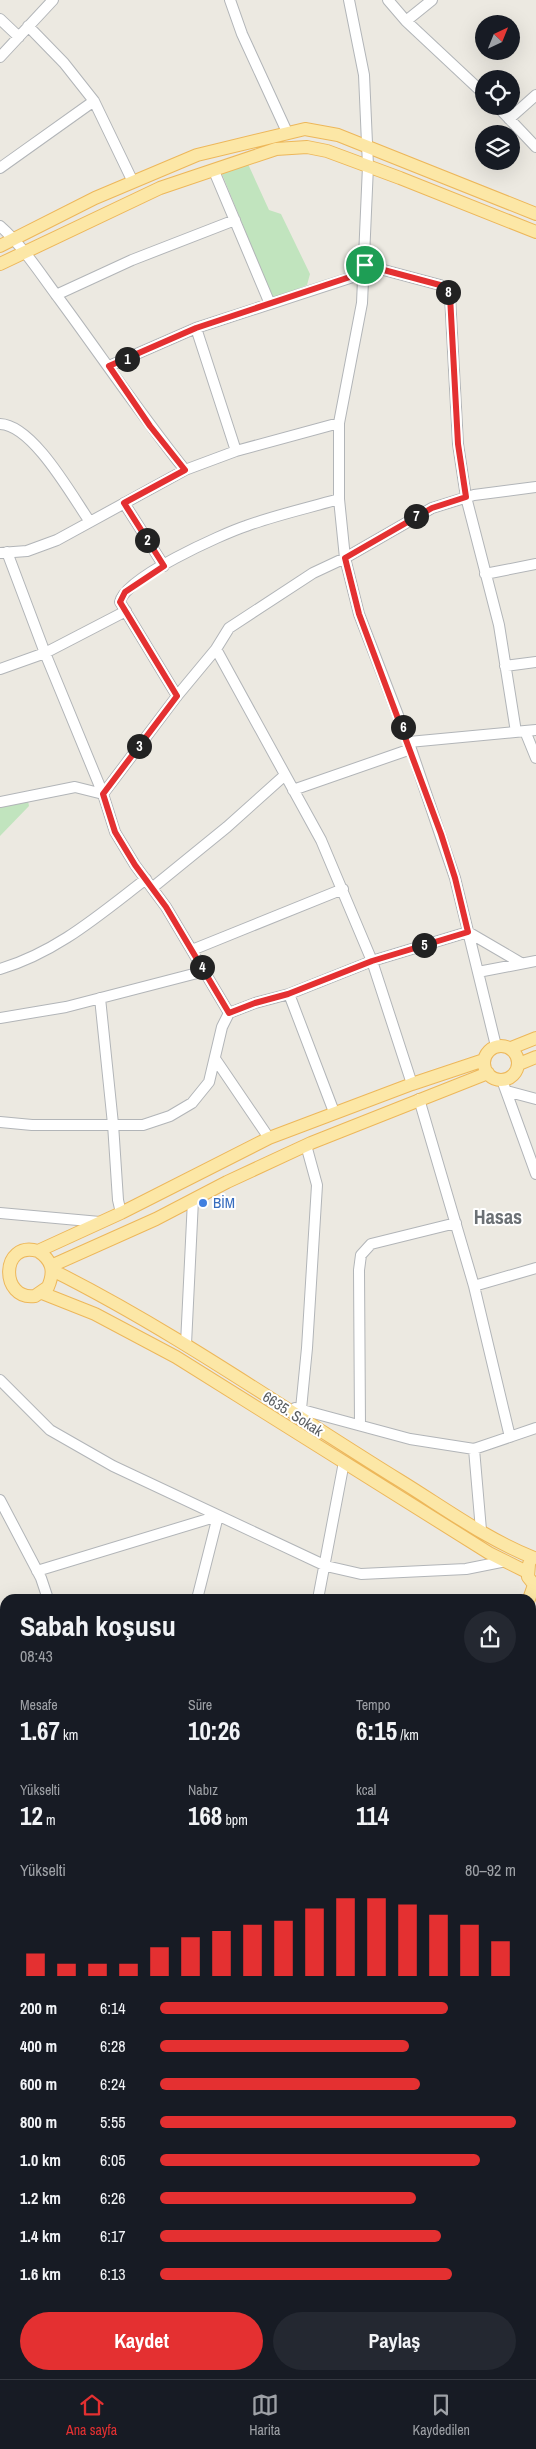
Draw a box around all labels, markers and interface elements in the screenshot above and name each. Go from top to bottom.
north arrow [475,15,520,60]
map controls [475,15,520,170]
button: locate [475,70,520,115]
button: layers [475,125,520,170]
pin [344,244,386,286]
icon: arrive [351,251,379,279]
pin: 8 [436,280,460,304]
text: 8 [445,283,452,301]
pin: 1 [114,346,140,372]
text: 1 [124,350,131,368]
pin: 7 [404,504,428,528]
text: 7 [413,507,420,525]
pin: 2 [134,528,160,552]
text: 2 [144,531,151,549]
pin: 6 [390,714,416,740]
text: 6 [400,718,407,736]
pin: 3 [126,734,152,758]
text: 3 [136,737,143,755]
pin: 5 [412,932,436,958]
text: 5 [421,936,428,954]
pin: 4 [190,954,214,980]
text: 4 [199,958,206,976]
place label: BİM [213,1192,235,1213]
marker: BİM [197,1197,209,1209]
district label: Hasas [474,1203,522,1230]
street label: 6635. Sokak [259,1386,328,1441]
text: Sabah koşusu [20,1607,176,1645]
button: share [464,1611,516,1663]
text: 08:43 [20,1645,53,1667]
text: Mesafe [20,1696,58,1714]
text: Süre [188,1696,212,1714]
text: Tempo [356,1696,390,1714]
text: 1.67 [20,1714,60,1748]
text: 10:26 [188,1714,240,1748]
text: 6:15 [356,1714,397,1748]
text: km [60,1726,78,1744]
text: /km [397,1726,419,1744]
text: Yükselti [20,1781,60,1799]
text: Nabız [188,1781,218,1799]
text: kcal [356,1781,376,1799]
text: 12 [20,1799,43,1833]
text: 168 [188,1799,222,1833]
text: 114 [356,1799,389,1833]
text: m [43,1811,56,1829]
text: bpm [222,1811,248,1829]
text: Yükselti [20,1859,66,1881]
text: 80–92 m [465,1859,516,1881]
text: 200 m [20,1997,57,2019]
text: 6:14 [100,1997,126,2019]
text: 400 m [20,2035,57,2057]
text: 6:28 [100,2035,126,2057]
text: 600 m [20,2073,57,2095]
text: 6:24 [100,2073,126,2095]
text: 800 m [20,2111,57,2133]
text: 5:55 [100,2111,126,2133]
text: 1.0 km [20,2149,61,2171]
text: 6:05 [100,2149,126,2171]
text: 1.2 km [20,2187,61,2209]
text: 6:26 [100,2187,126,2209]
text: 1.4 km [20,2225,61,2247]
text: 6:17 [100,2225,126,2247]
text: 1.6 km [20,2263,61,2285]
text: 6:13 [100,2263,126,2285]
button: Kaydet [20,2312,263,2370]
button: Paylaş [273,2312,516,2370]
tab: Ana sayfa [66,2391,117,2439]
tab: Harita [249,2391,280,2439]
tab: Kaydedilen [412,2391,470,2439]

